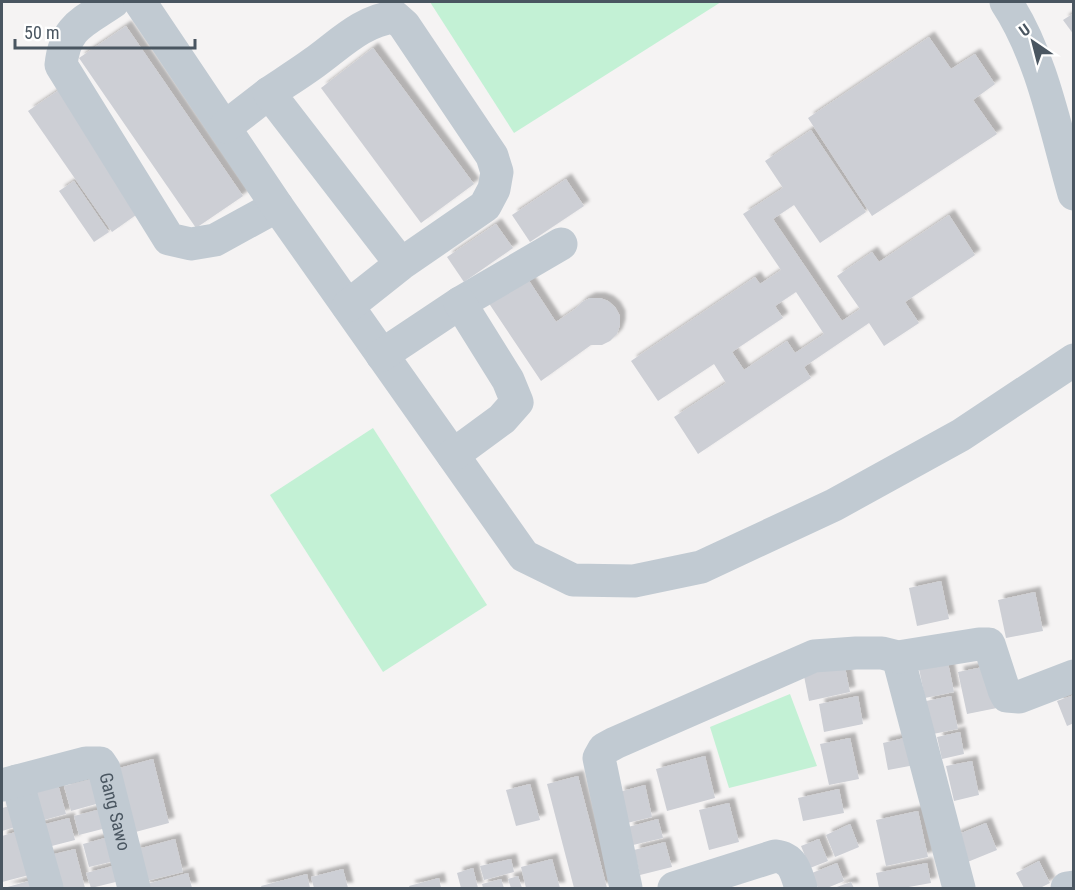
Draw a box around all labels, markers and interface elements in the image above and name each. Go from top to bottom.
scale bar [15,12,195,50]
north arrow [1003,12,1063,72]
text: U [1015,20,1034,41]
text: 50 m [24,22,59,43]
street label: Gang Sawo [95,770,135,853]

